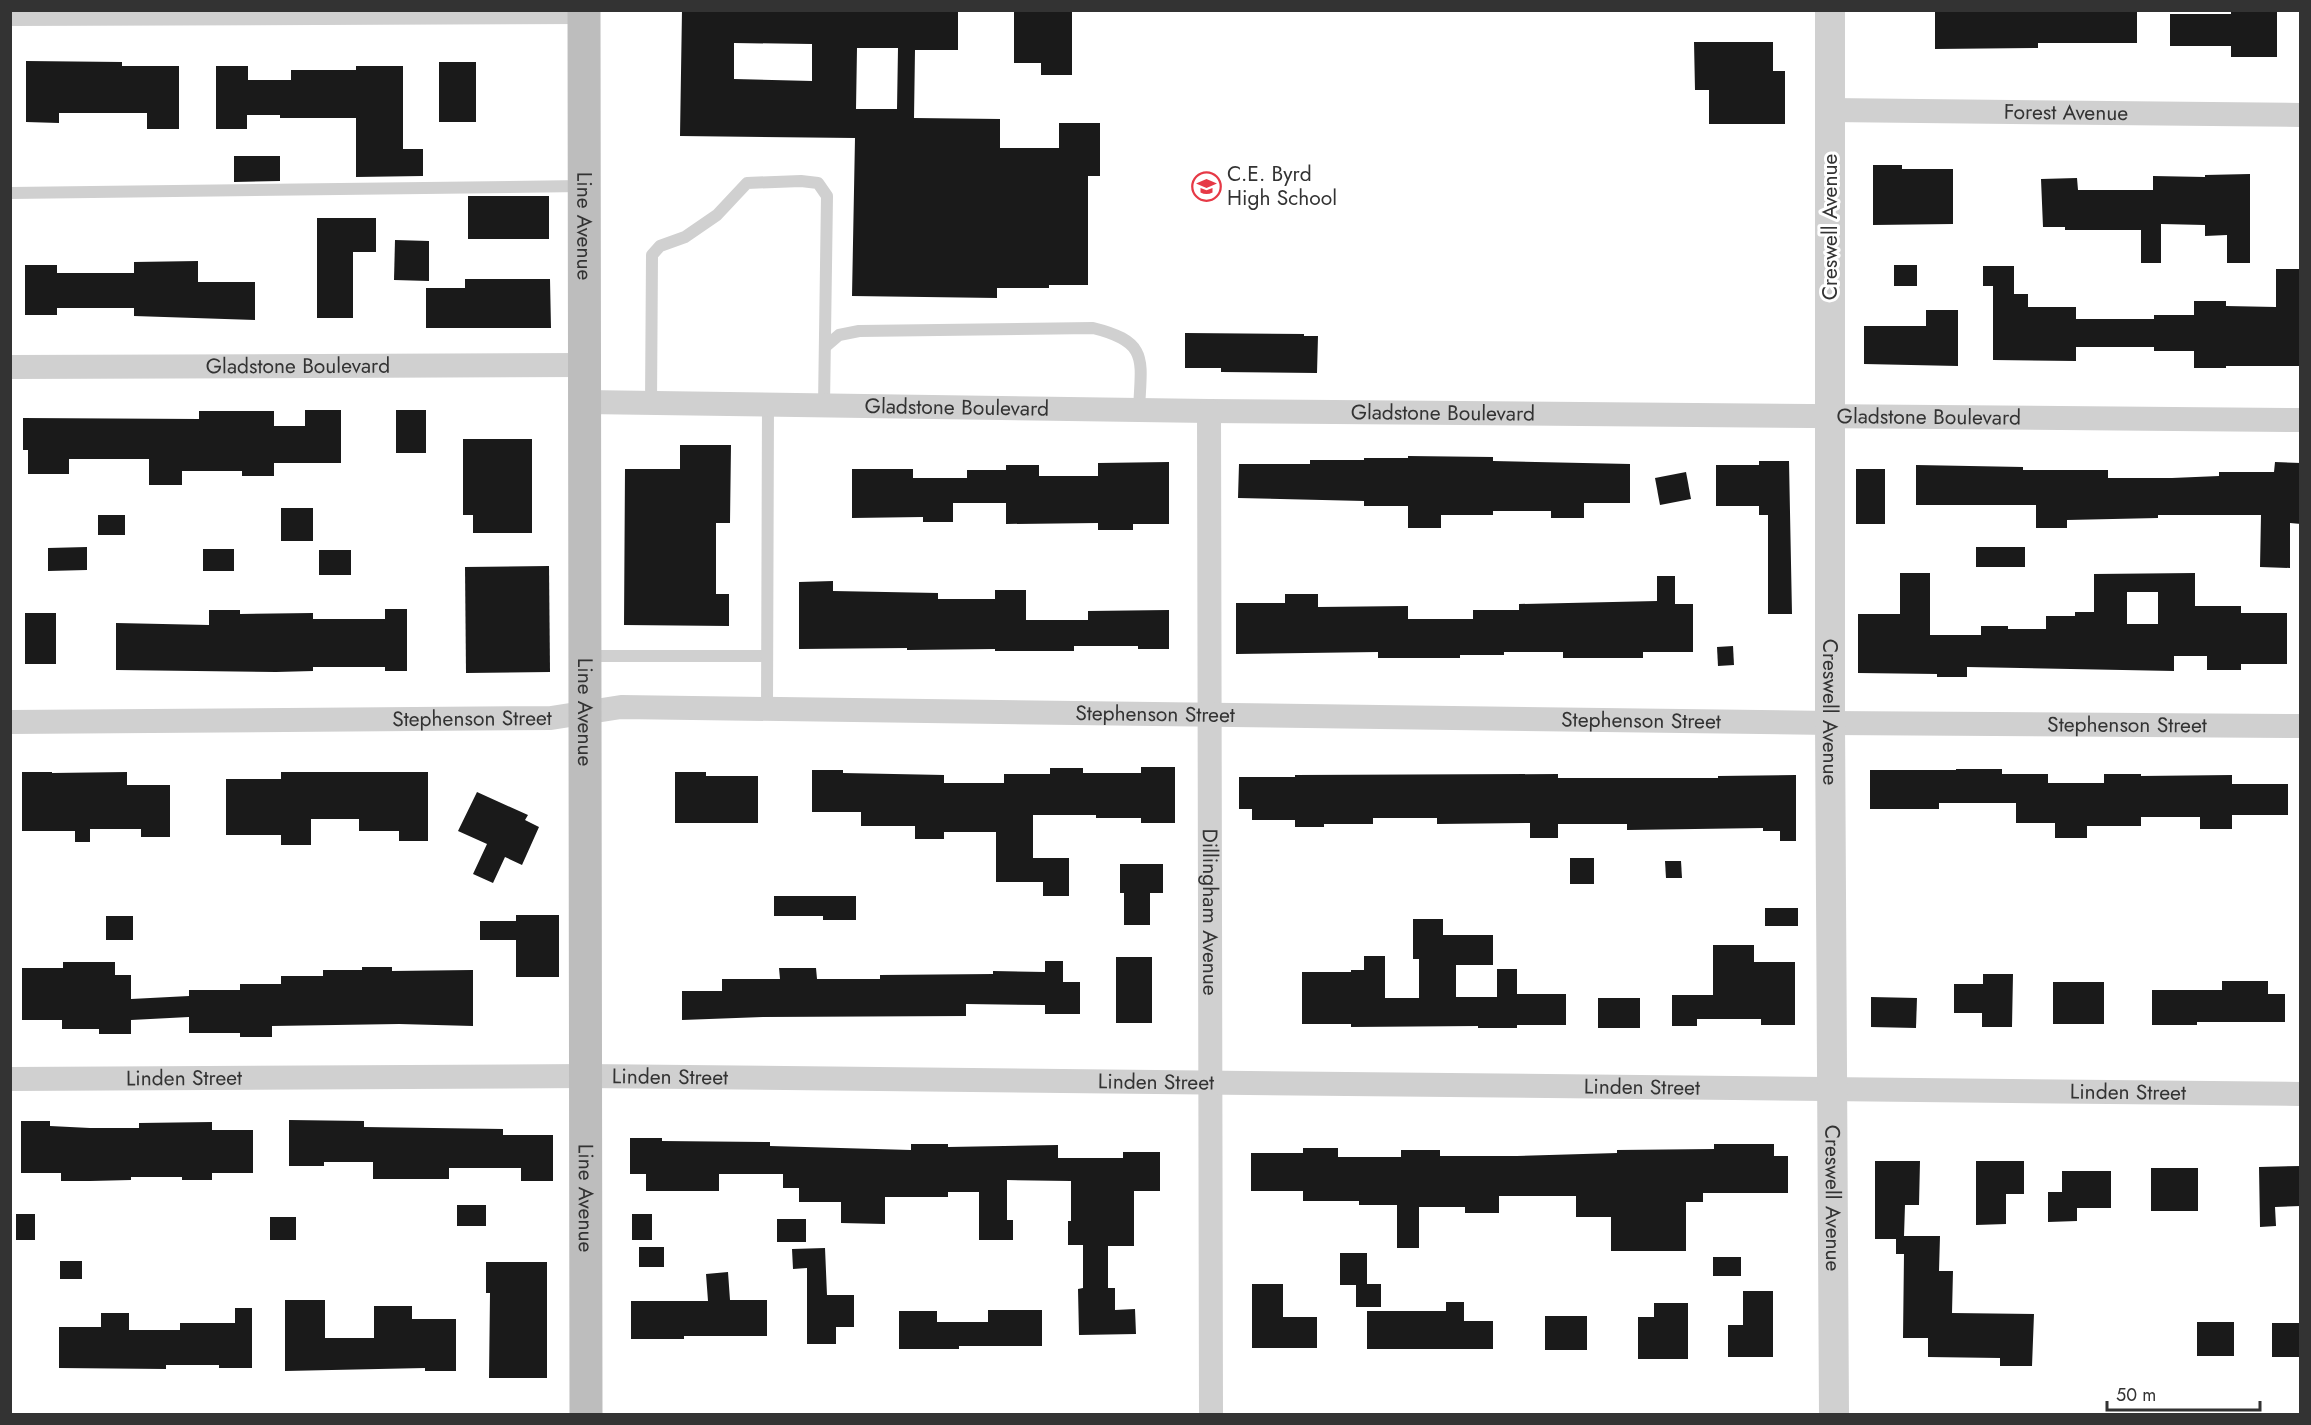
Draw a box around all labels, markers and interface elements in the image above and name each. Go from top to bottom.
street label: Forest Avenue [2004,97,2128,128]
street label: Creswell Avenue [1815,154,1845,300]
place label: C.E. Byrd High School [1227,159,1337,213]
school or university icon: C.E. Byrd High School [1190,170,1222,202]
street label: Line Avenue [569,172,599,280]
street label: Gladstone Boulevard [206,351,390,381]
street label: Gladstone Boulevard [865,391,1049,424]
street label: Gladstone Boulevard [1351,397,1535,429]
street label: Gladstone Boulevard [1837,401,2021,433]
street label: Creswell Avenue [1815,639,1845,786]
street label: Line Avenue [570,658,600,766]
street label: Stephenson Street [1075,698,1235,730]
street label: Stephenson Street [392,703,552,734]
street label: Stephenson Street [1561,704,1721,737]
street label: Stephenson Street [2047,709,2207,740]
street label: Dillingham Avenue [1195,828,1225,996]
street label: Linden Street [612,1061,728,1092]
street label: Linden Street [126,1063,242,1093]
street label: Linden Street [1098,1066,1214,1098]
street label: Linden Street [1584,1071,1700,1103]
street label: Linden Street [2070,1077,2186,1108]
street label: Creswell Avenue [1817,1125,1848,1272]
street label: Line Avenue [571,1144,601,1252]
scale bar [2107,1374,2260,1412]
text: 50 m [2116,1382,2156,1408]

